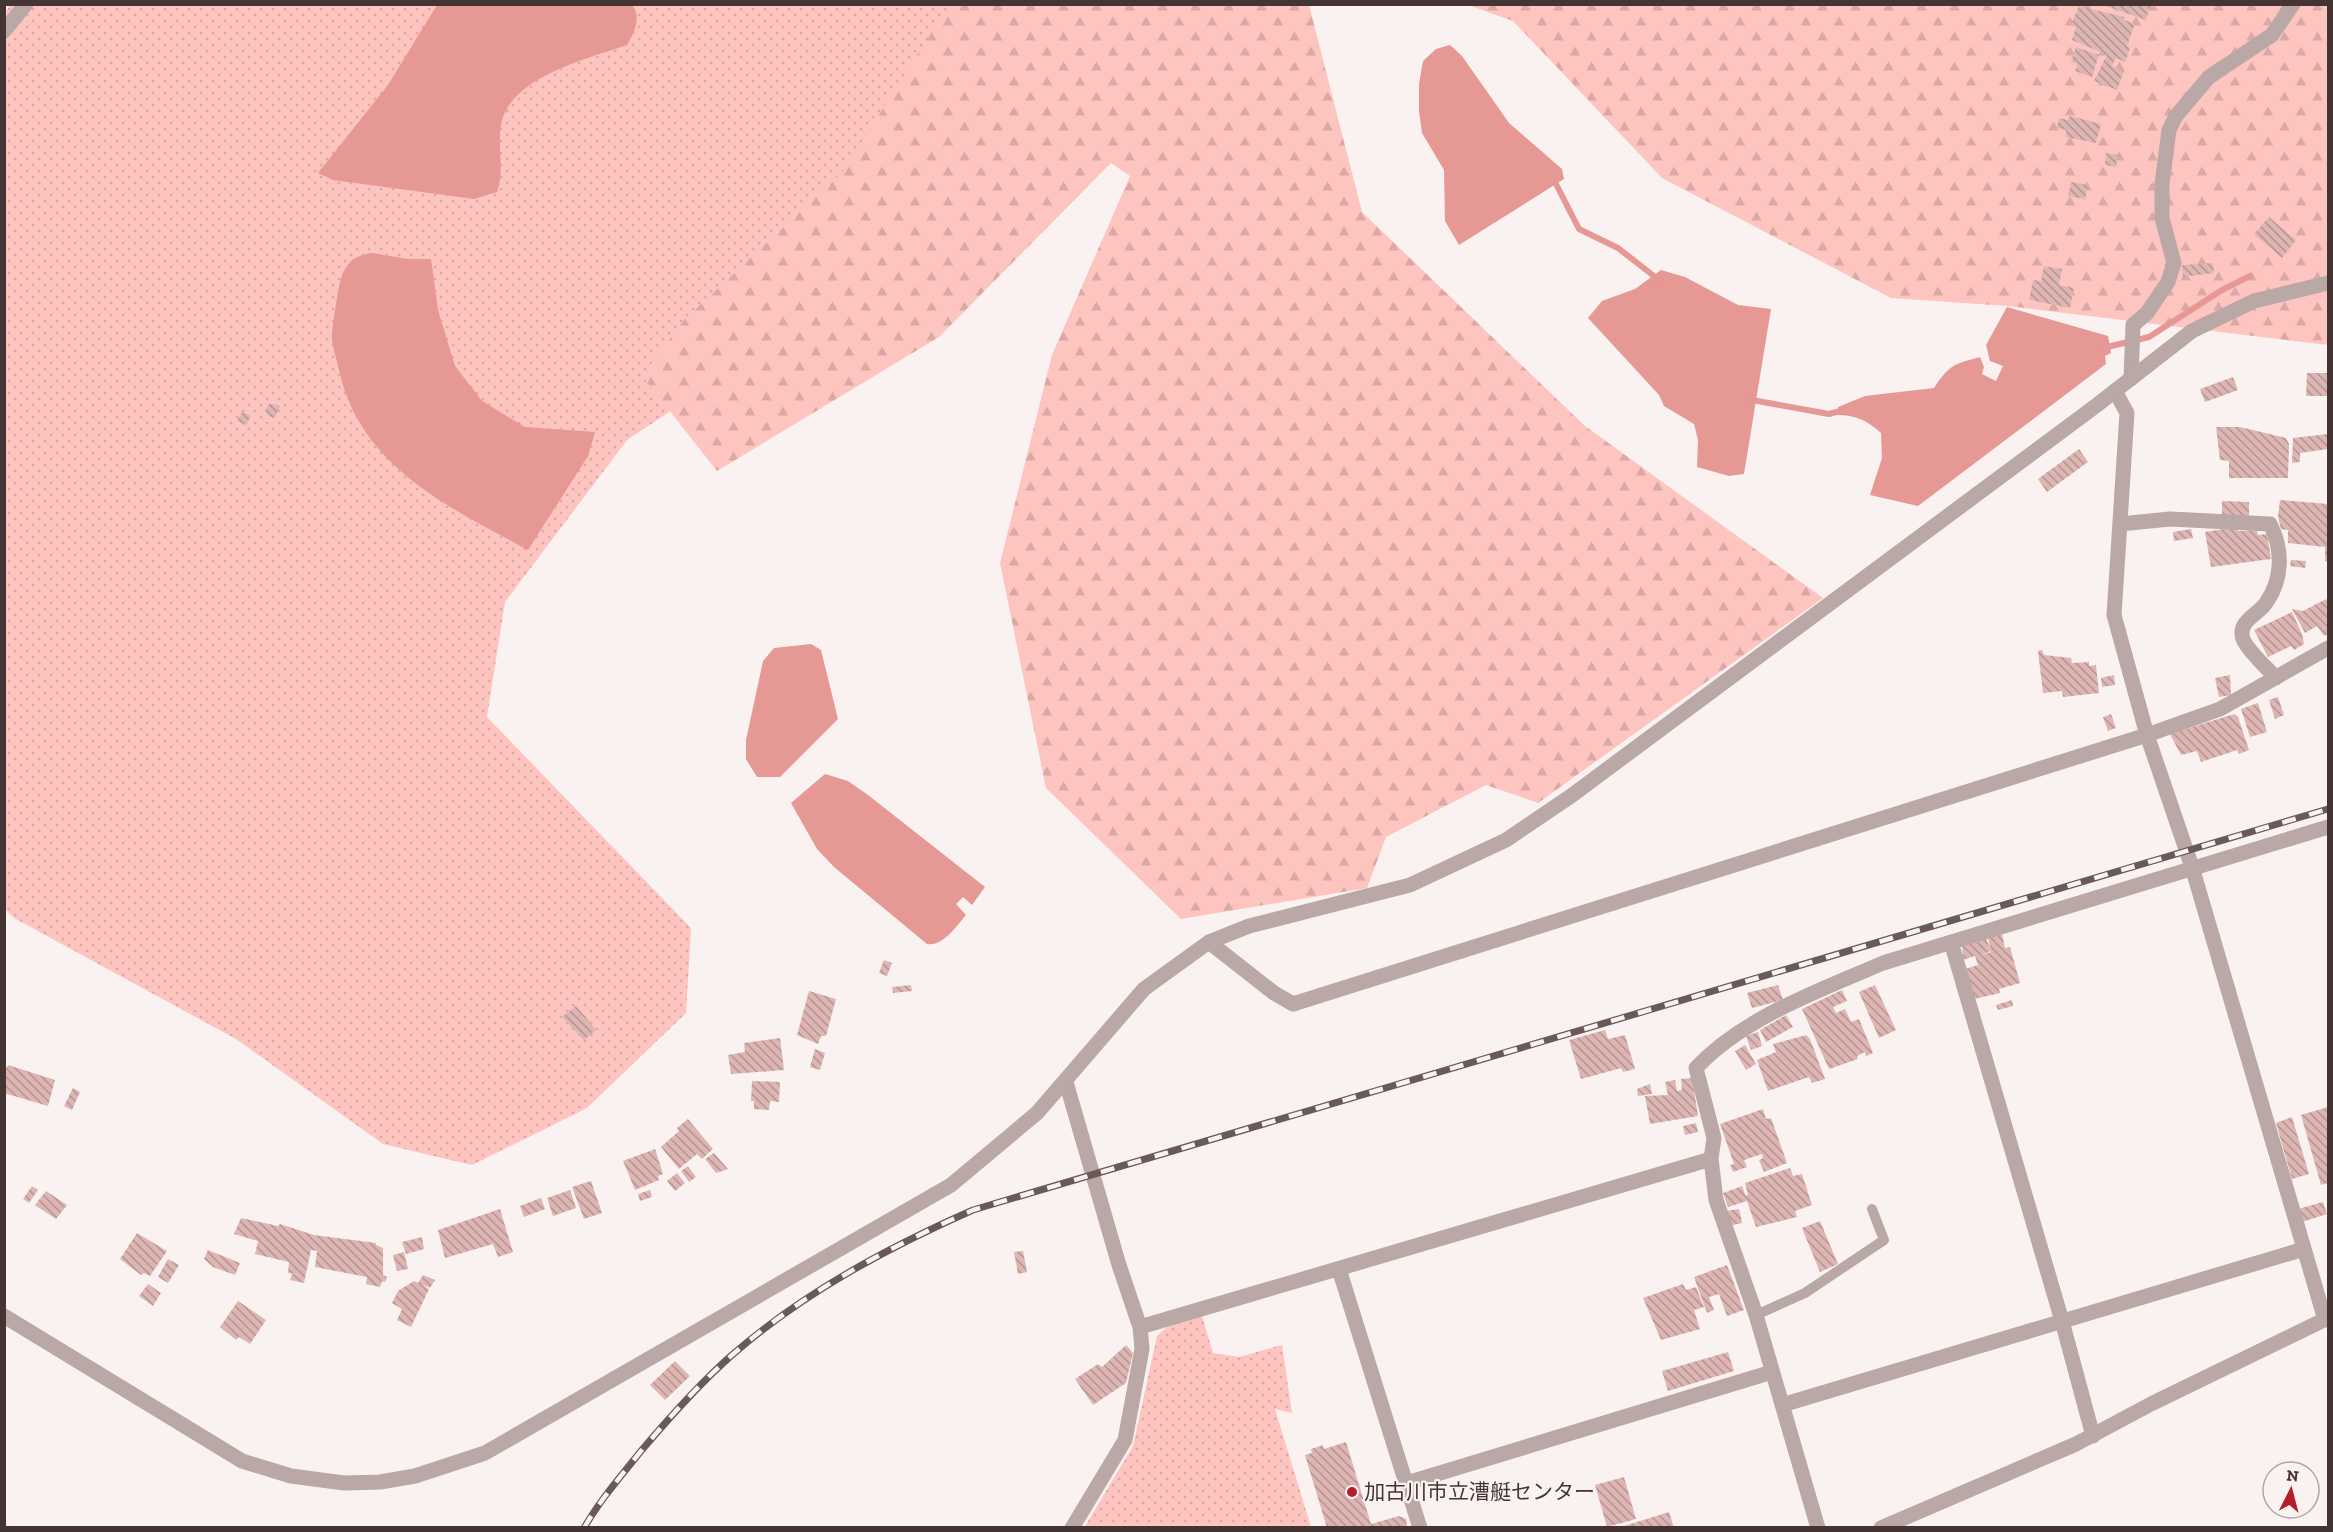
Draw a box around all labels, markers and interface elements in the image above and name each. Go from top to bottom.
north arrow [2261,1460,2321,1520]
text: N [2285,1465,2300,1486]
place label: 加古川市立漕艇センター [1364,1479,1595,1504]
marker: 加古川市立漕艇センター [1345,1485,1359,1499]

